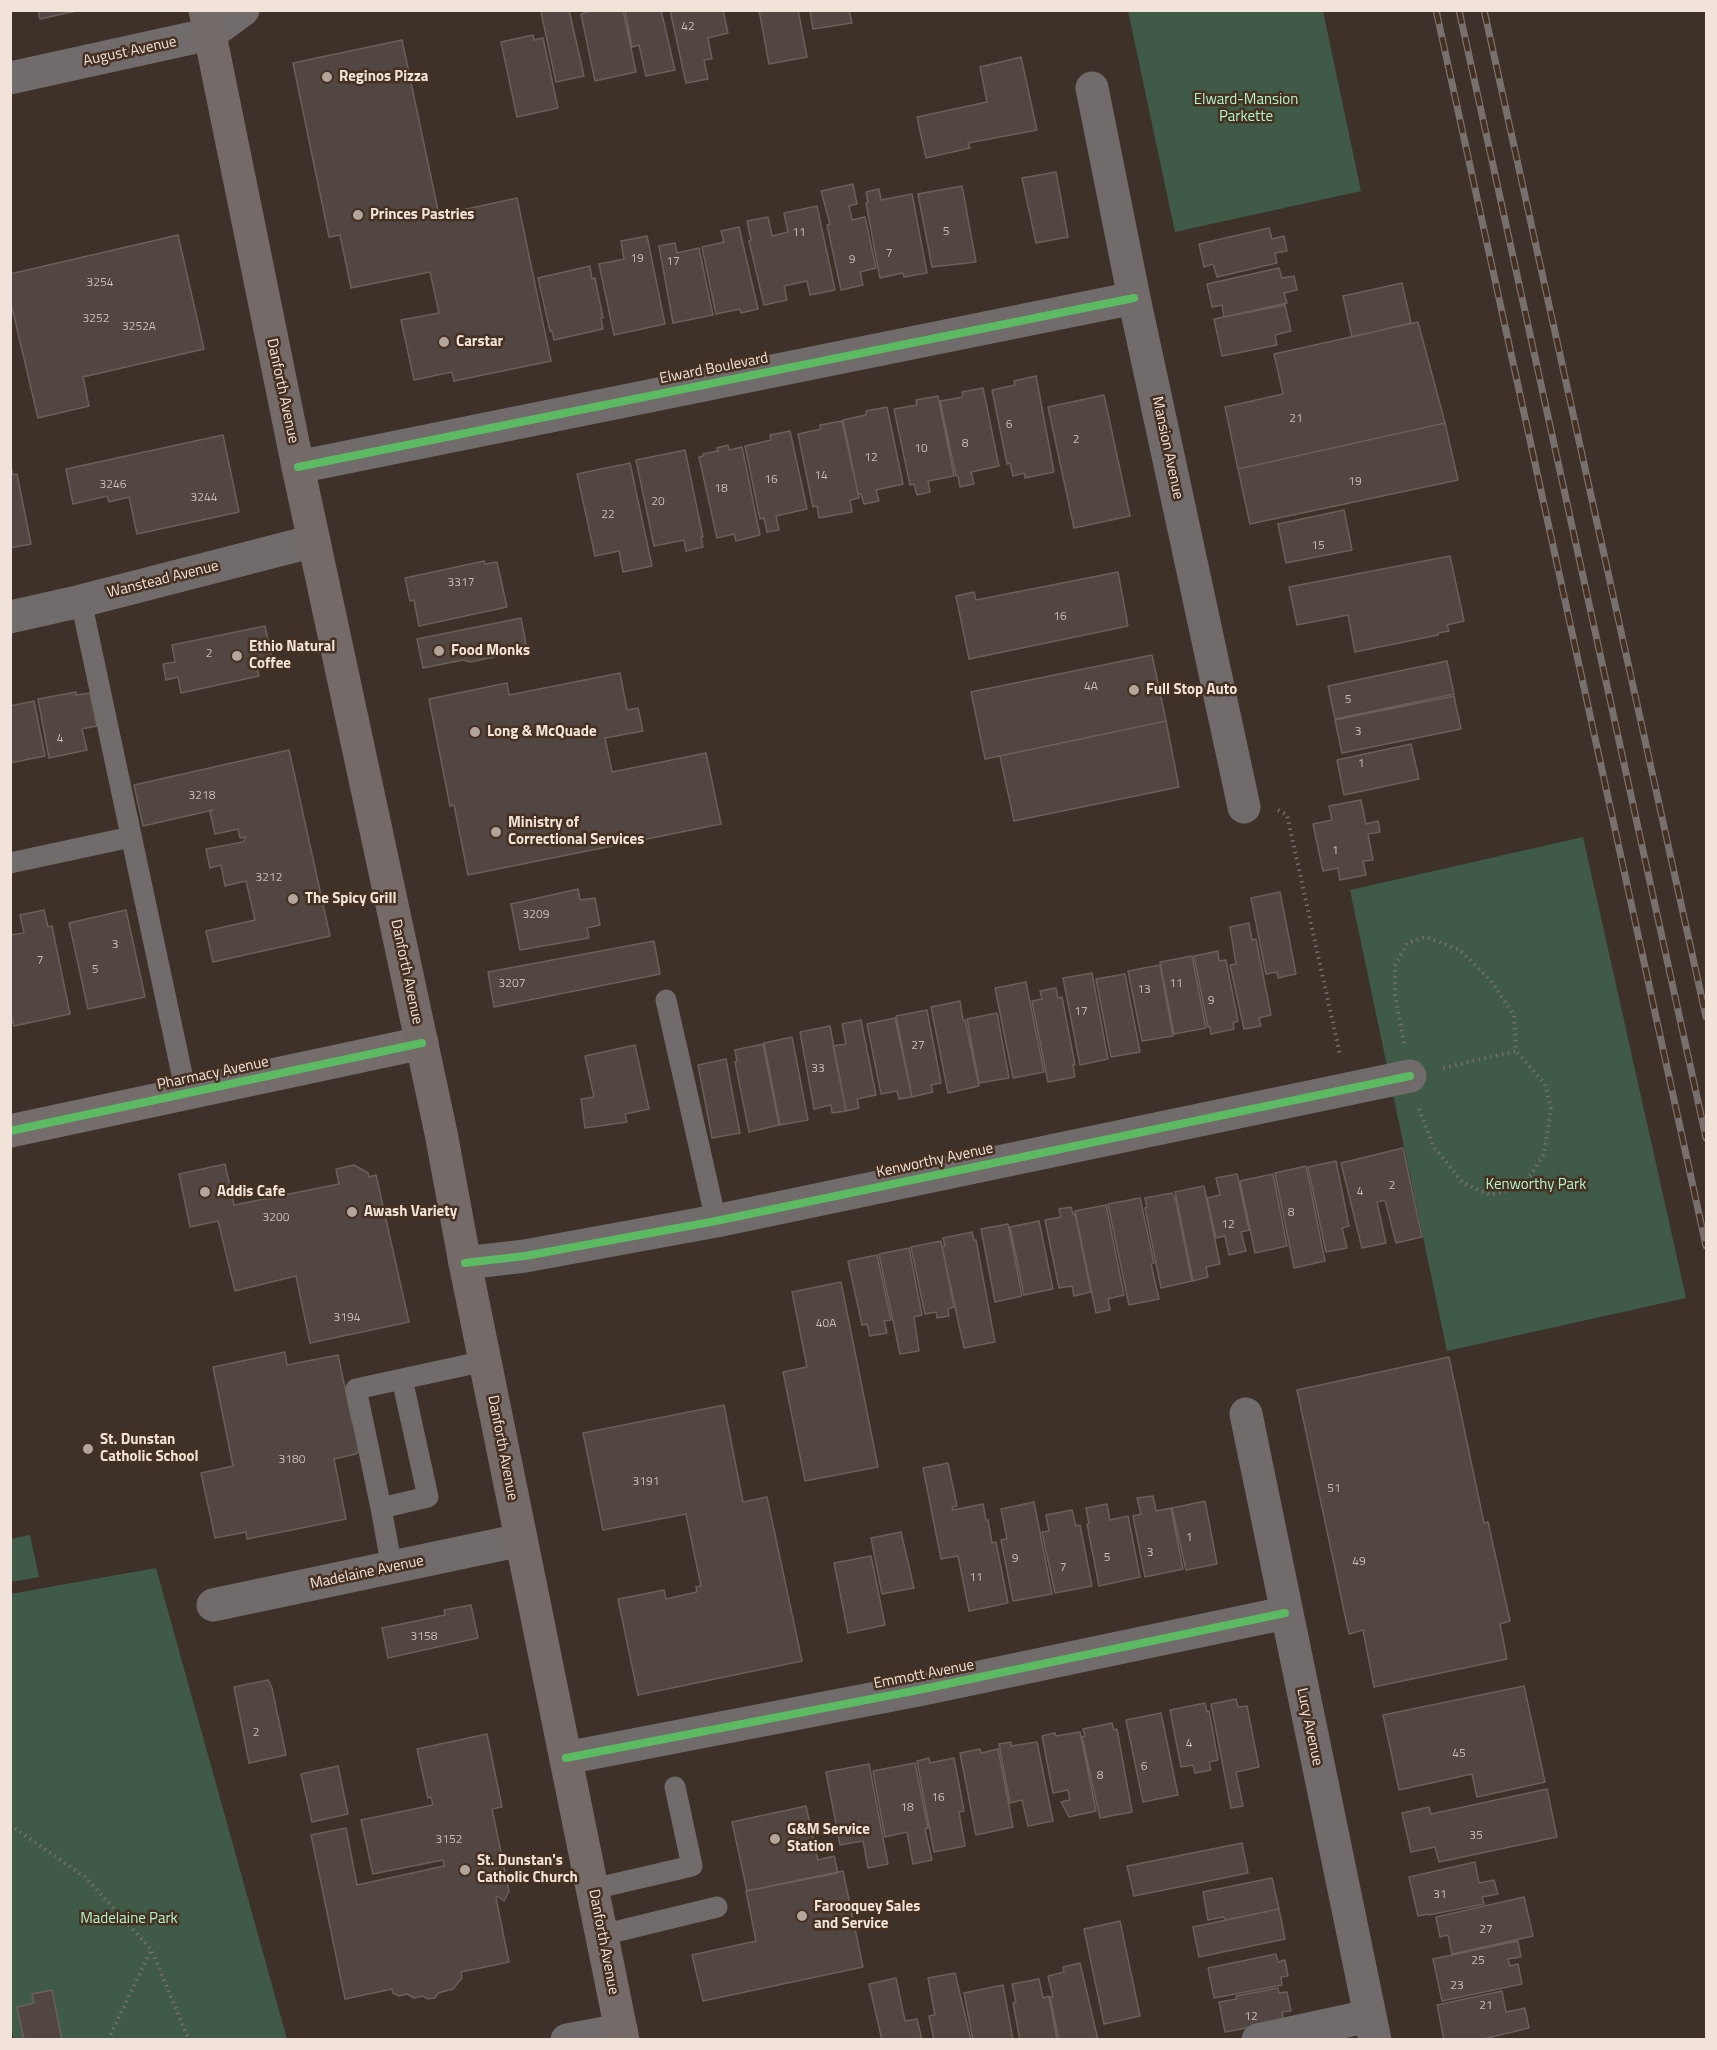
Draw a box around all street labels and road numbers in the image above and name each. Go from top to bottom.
street label: August Avenue [82,33,178,71]
street label: Danforth Avenue [262,337,302,445]
street label: Elward Boulevard [658,350,770,388]
street label: Mansion Avenue [1147,395,1187,501]
street label: Wanstead Avenue [105,557,221,603]
street label: Danforth Avenue [386,918,426,1026]
street label: Pharmacy Avenue [156,1053,270,1095]
street label: Kenworthy Avenue [875,1140,995,1182]
street label: Danforth Avenue [483,1394,521,1502]
street label: Madelaine Avenue [309,1552,425,1594]
street label: Emmott Avenue [872,1656,976,1694]
street label: Lucy Avenue [1292,1686,1326,1768]
street label: Danforth Avenue [584,1888,622,1996]

